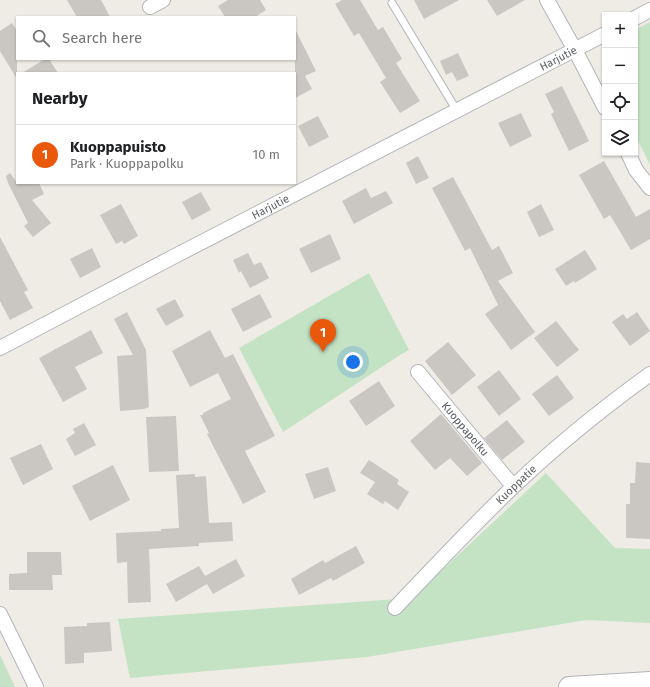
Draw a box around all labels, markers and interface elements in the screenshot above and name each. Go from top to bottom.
map controls [602,12,638,156]
button: + [602,12,638,48]
search box [16,16,296,60]
icon: search [30,27,52,49]
text: Search here [62,29,142,47]
street label: Harjutie [538,44,579,74]
button: − [602,48,638,84]
button: locate [602,84,638,120]
text: Nearby [32,88,87,109]
button: layers [602,120,638,156]
text: Kuoppapuisto [70,138,166,156]
text: 1 [42,147,48,162]
text: 10 m [253,147,280,162]
text: Park · Kuoppapolku [70,156,184,171]
street label: Harjutie [250,192,291,222]
pin: 1 [310,319,336,352]
your location [343,352,363,372]
street label: Kuoppapolku [439,400,491,459]
street label: Kuoppatie [493,462,539,507]

